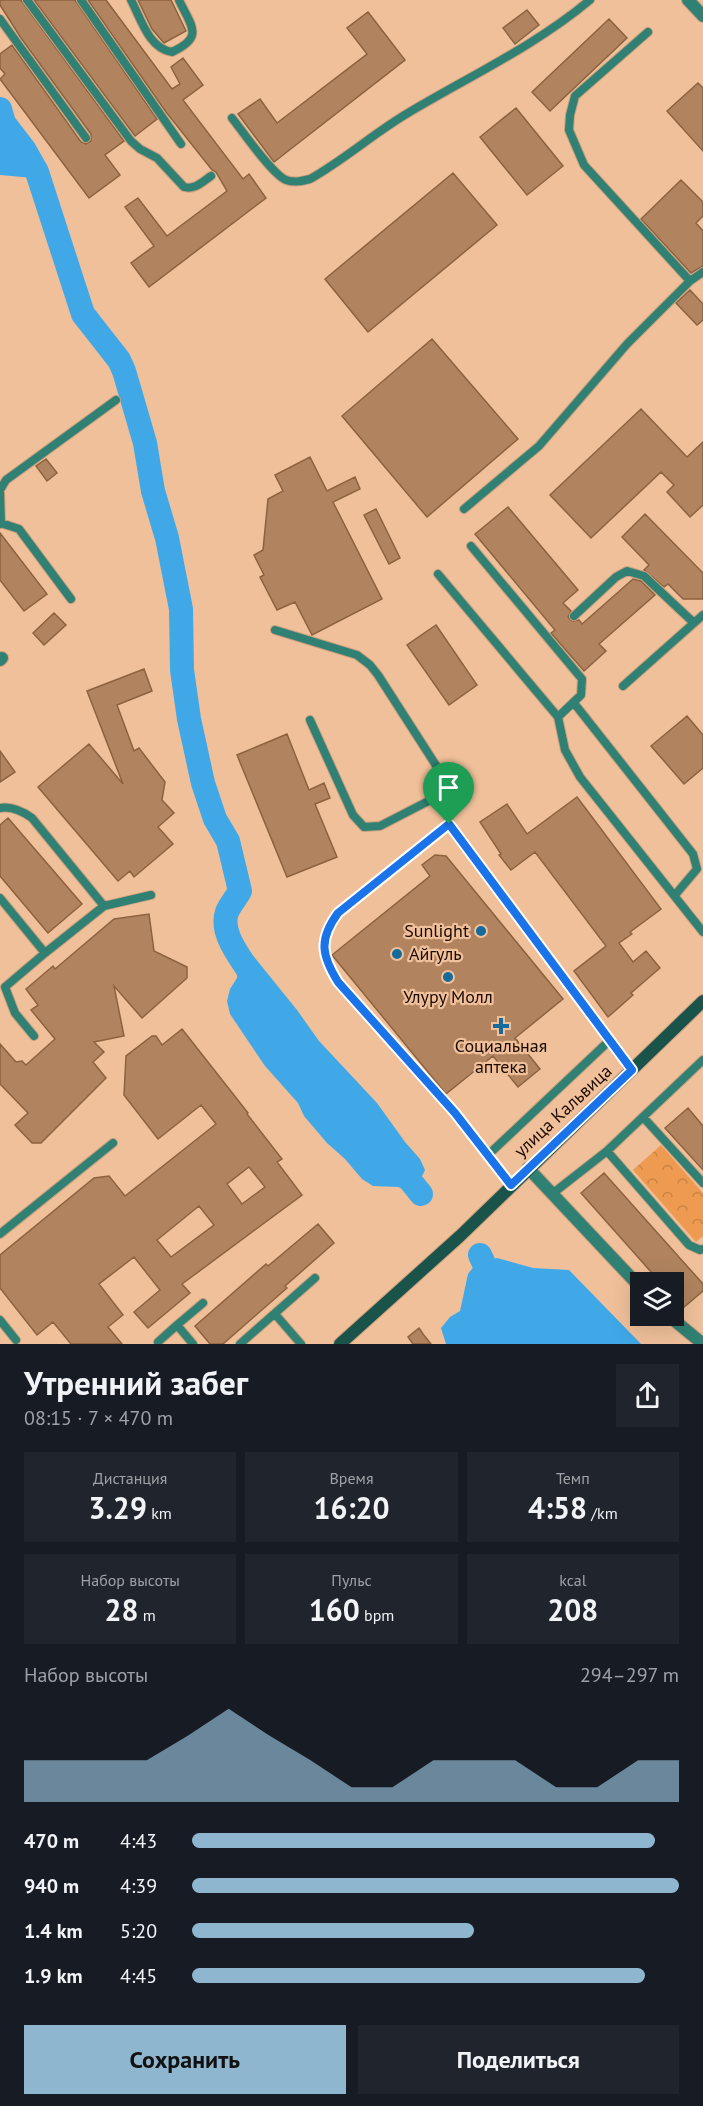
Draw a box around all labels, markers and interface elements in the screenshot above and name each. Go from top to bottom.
pin [423,762,474,824]
icon: arrive [432,771,465,804]
place label: Sunlight [404,919,469,942]
marker: Sunlight [474,924,488,938]
place label: Айгуль [409,942,462,965]
marker: Айгуль [390,947,404,961]
marker: Улуру Молл [441,970,455,984]
place label: Улуру Молл [403,985,493,1008]
marker: Социальная аптека [494,1019,508,1033]
place label: Социальная аптека [455,1034,547,1078]
street label: улица Кальвица [509,1059,616,1162]
map controls [630,1272,684,1326]
button: layers [630,1272,684,1326]
text: Утренний забег [24,1361,248,1404]
button: share [616,1364,679,1427]
text: 08:15 · 7 × 470 m [24,1405,173,1431]
text: Дистанция [93,1468,167,1488]
text: Время [329,1468,374,1488]
text: Темп [556,1468,590,1488]
text: 3.29 [88,1488,147,1527]
text: 16:20 [313,1488,390,1527]
text: 4:58 [528,1488,587,1527]
text: km [147,1503,172,1523]
text: /km [587,1503,618,1523]
text: Набор высоты [80,1570,180,1590]
text: Пульс [331,1570,372,1590]
text: kcal [559,1570,586,1590]
text: 28 [105,1590,139,1629]
text: 160 [309,1590,360,1629]
text: 208 [547,1590,598,1629]
text: m [139,1605,156,1625]
text: bpm [360,1605,394,1625]
text: Набор высоты [24,1662,148,1688]
text: 294–297 m [580,1662,679,1688]
text: 470 m [24,1828,79,1854]
text: 4:43 [120,1828,157,1854]
text: 940 m [24,1873,79,1899]
text: 4:39 [120,1873,157,1899]
text: 1.4 km [24,1918,83,1944]
text: 5:20 [120,1918,157,1944]
text: 1.9 km [24,1963,83,1989]
text: 4:45 [120,1963,157,1989]
button: Сохранить [24,2025,346,2094]
button: Поделиться [358,2025,679,2094]

